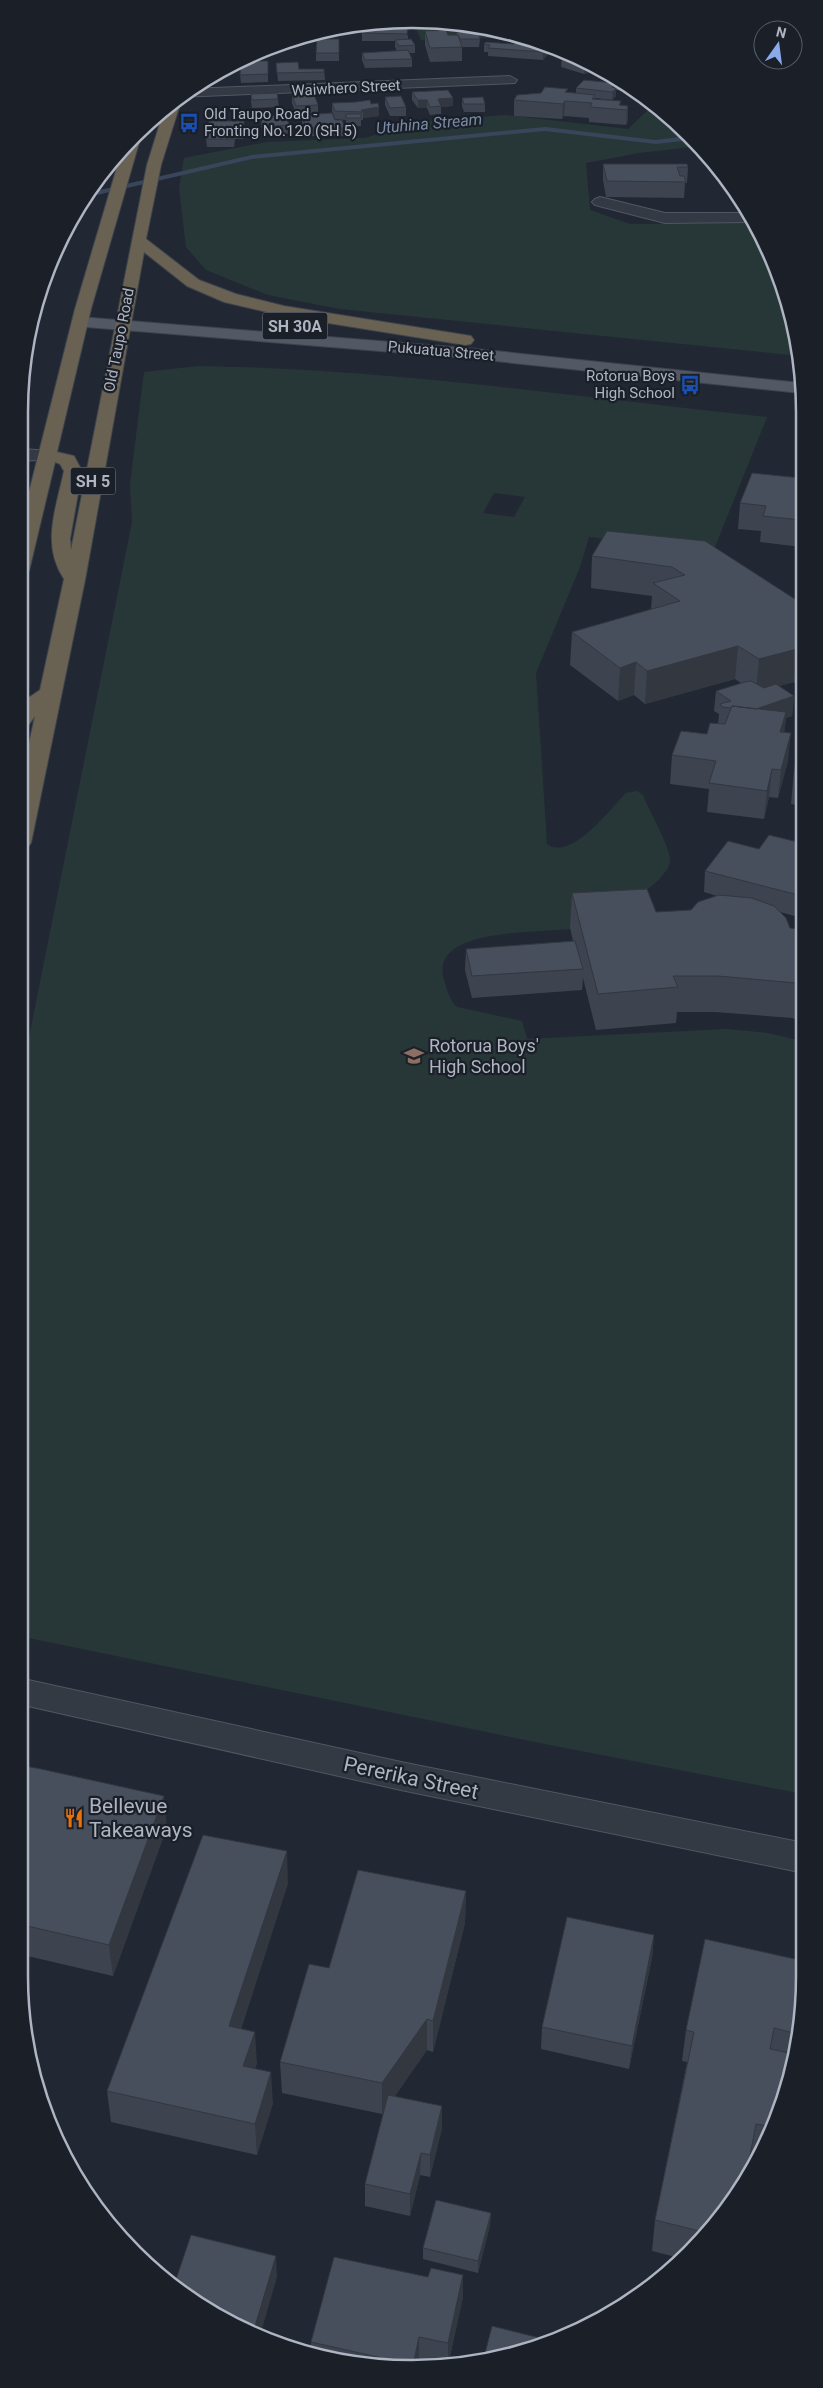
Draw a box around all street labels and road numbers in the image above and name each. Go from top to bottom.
street label: Waiwhero Street [291,76,401,100]
street label: Old Taupo Road [100,286,138,394]
road number: SH 30A [262,312,328,340]
street label: Pukuatua Street [387,337,495,365]
road number: SH 5 [70,468,116,494]
street label: Pererika Street [341,1752,481,1804]

